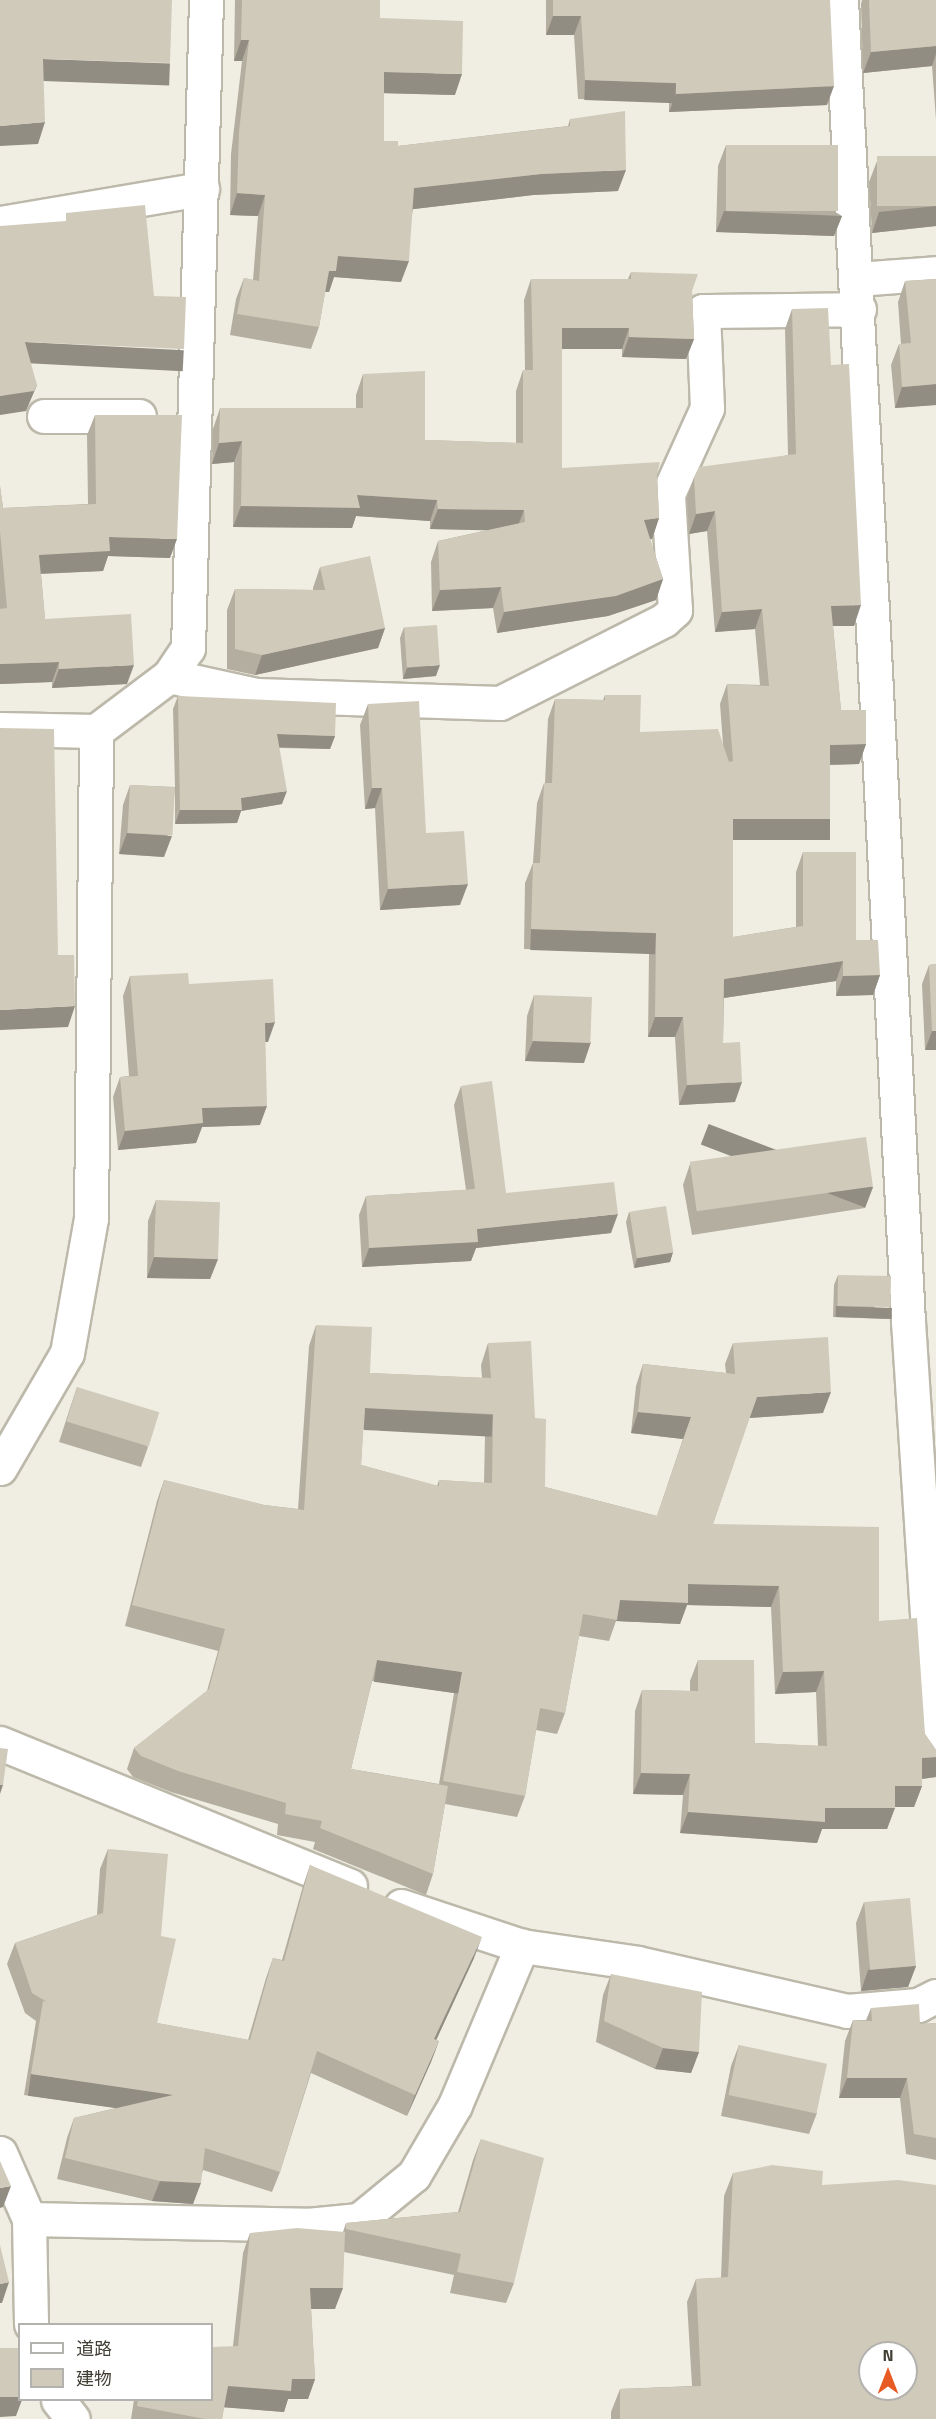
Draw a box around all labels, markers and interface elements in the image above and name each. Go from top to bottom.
legend [18,2323,213,2401]
text: 道路 [76,2335,112,2362]
north arrow [858,2341,918,2401]
text: N [882,2343,894,2367]
text: 建物 [76,2365,112,2392]

